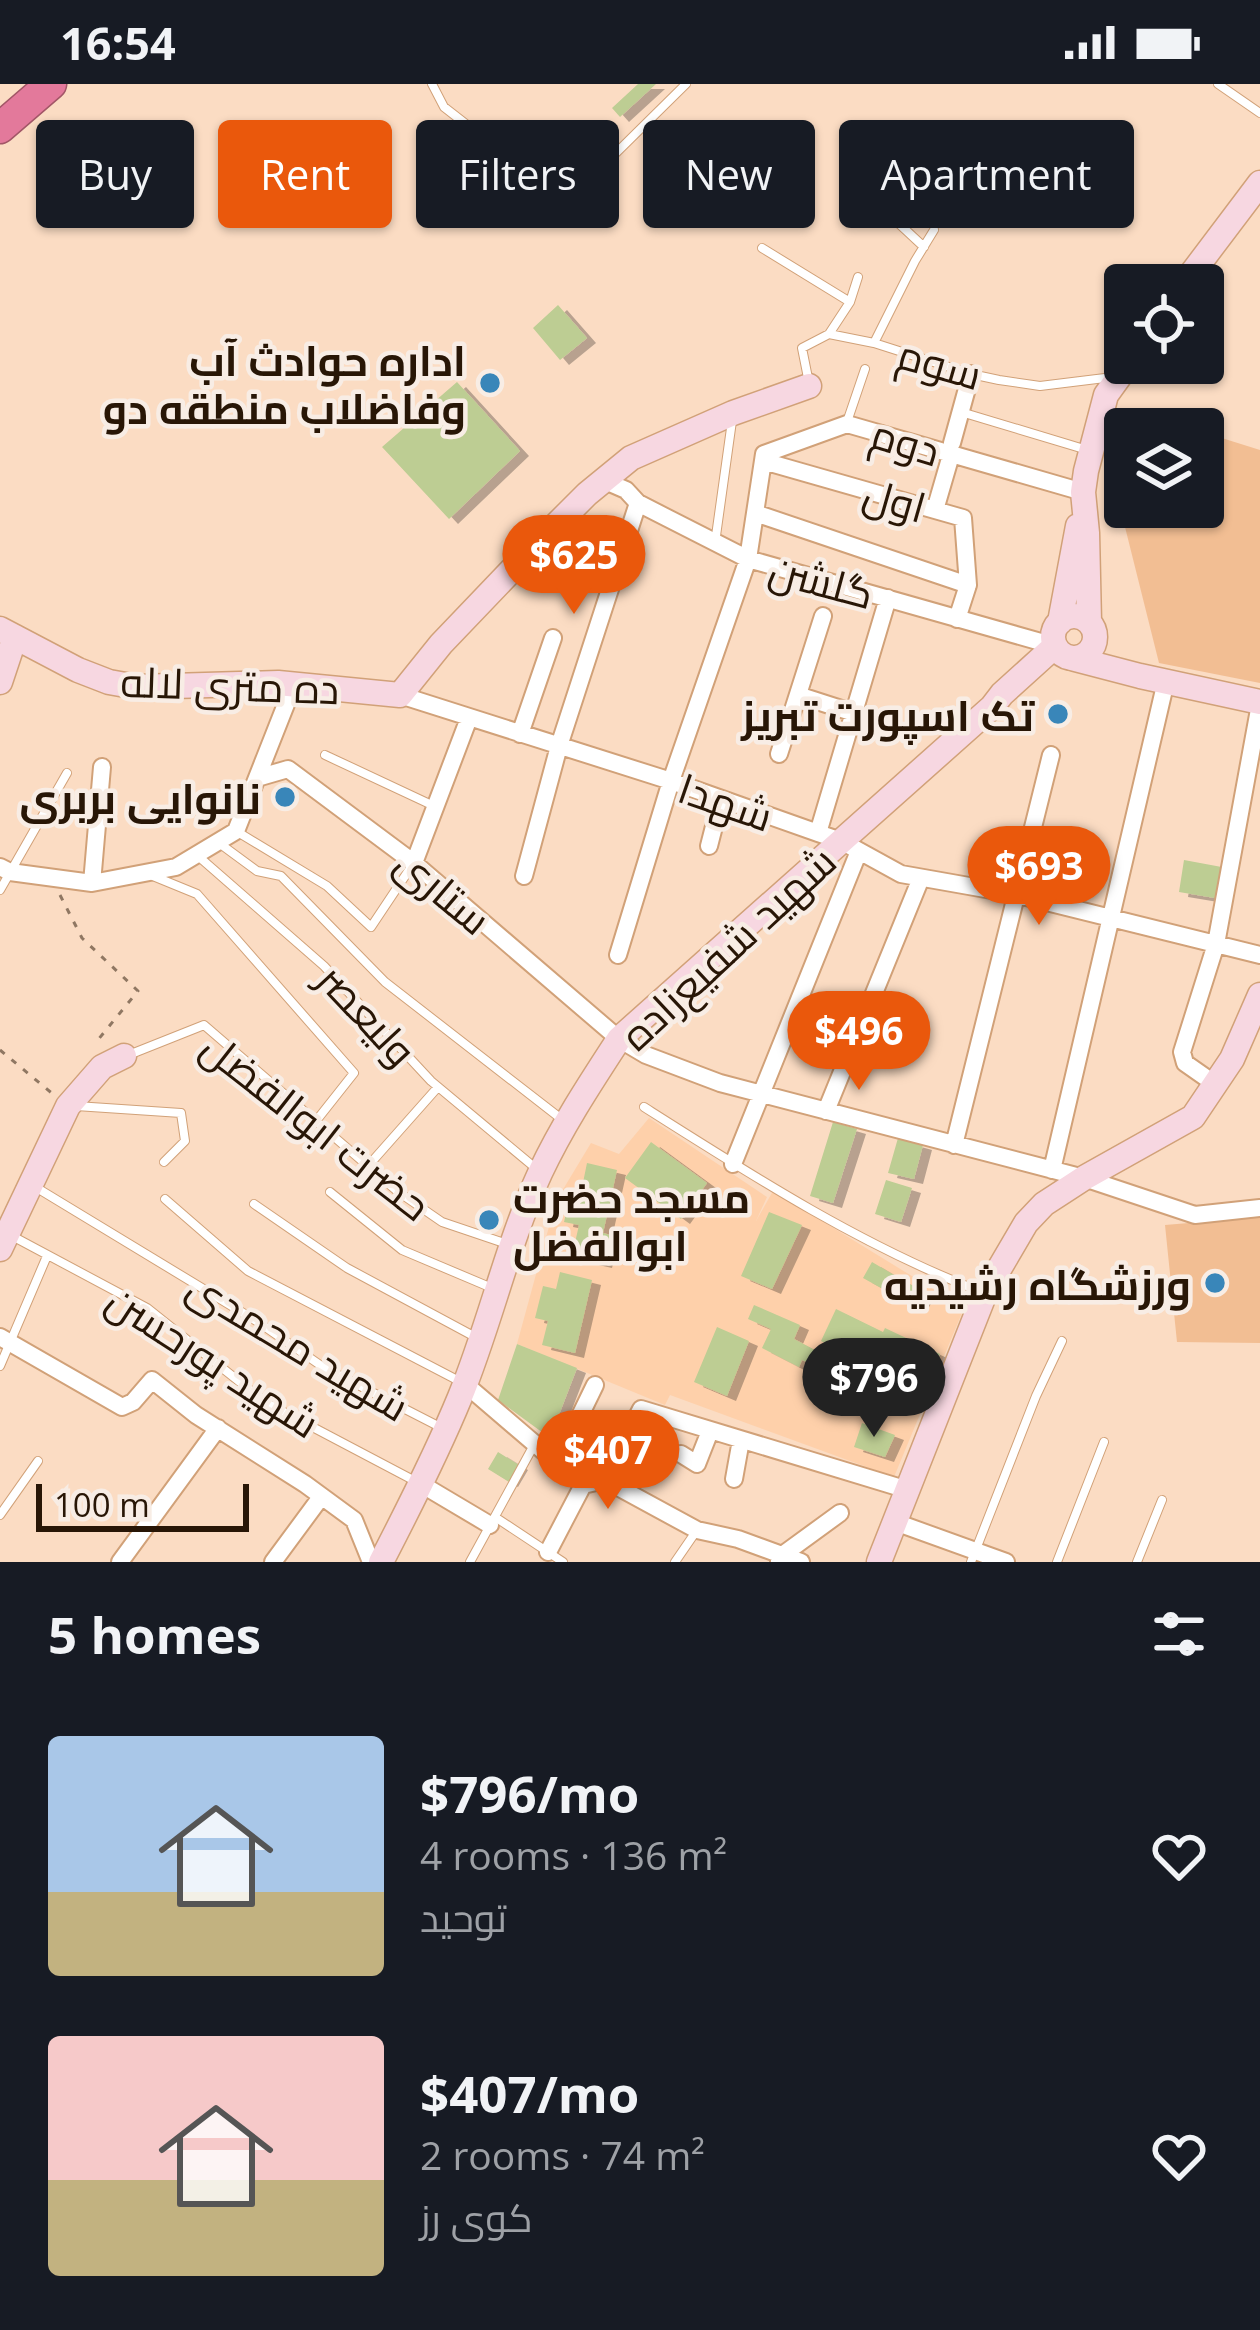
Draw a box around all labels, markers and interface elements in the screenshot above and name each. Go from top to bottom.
text: 16:54 [60,12,176,73]
chip: Buy [36,120,194,228]
chip: Rent [218,120,392,228]
chip: Filters [416,120,619,228]
chip: New [643,120,815,228]
chip: Apartment [839,120,1134,228]
map controls [1104,264,1224,528]
button: locate [1104,264,1224,384]
street label: سوم [891,324,989,404]
place label: اداره حوادث آب وفاضلاب منطقه دو [103,331,466,436]
marker: اداره حوادث آب وفاضلاب منطقه دو [477,370,503,396]
street label: دوم [864,404,948,480]
button: layers [1104,408,1224,528]
street label: اول [857,463,933,535]
pin: $625 [503,515,645,617]
text: $625 [529,527,619,580]
street label: گلشن [763,539,881,621]
street label: ده متری لاله [120,652,340,716]
place label: تک اسپورت تبریز [740,686,1036,745]
marker: تک اسپورت تبریز [1045,701,1071,727]
street label: شهدا [671,758,781,844]
place label: نانوایی بربری [20,769,261,826]
marker: نانوایی بربری [272,784,298,810]
pin: $693 [968,826,1110,928]
street label: شهید شفیع‌زاده [607,832,848,1063]
street label: ستاری [384,833,504,947]
text: $693 [994,838,1084,891]
street label: ولیعصر [305,949,430,1078]
pin: $496 [788,991,930,1093]
text: $496 [814,1003,904,1056]
street label: حضرت ابوالفضل [191,1018,443,1232]
place label: مسجد حضرت ابوالفضل [513,1168,750,1273]
marker: مسجد حضرت ابوالفضل [476,1207,502,1233]
place label: ورزشگاه رشیدیه [884,1255,1191,1312]
street label: شهید محمدی [178,1256,420,1434]
street label: شهید پورحسن [96,1270,331,1451]
marker: ورزشگاه رشیدیه [1202,1270,1228,1296]
pin: $796 [803,1338,945,1440]
text: $796 [829,1350,919,1403]
pin: $407 [537,1410,679,1512]
text: $407 [563,1422,653,1475]
scale bar [36,1478,249,1531]
text: 100 m [54,1482,150,1527]
text: 5 homes [48,1599,261,1669]
icon: filters [1146,1601,1212,1667]
text: $796/mo [420,1758,639,1828]
icon: home [144,1784,288,1928]
icon: heart [1146,1823,1212,1889]
text: 4 rooms · 136 m² [420,1828,727,1881]
text: توحید [420,1890,507,1943]
text: $407/mo [420,2058,639,2128]
icon: home [144,2084,288,2228]
icon: heart [1146,2123,1212,2189]
text: 2 rooms · 74 m² [420,2128,705,2181]
text: کوی رز [420,2190,533,2243]

